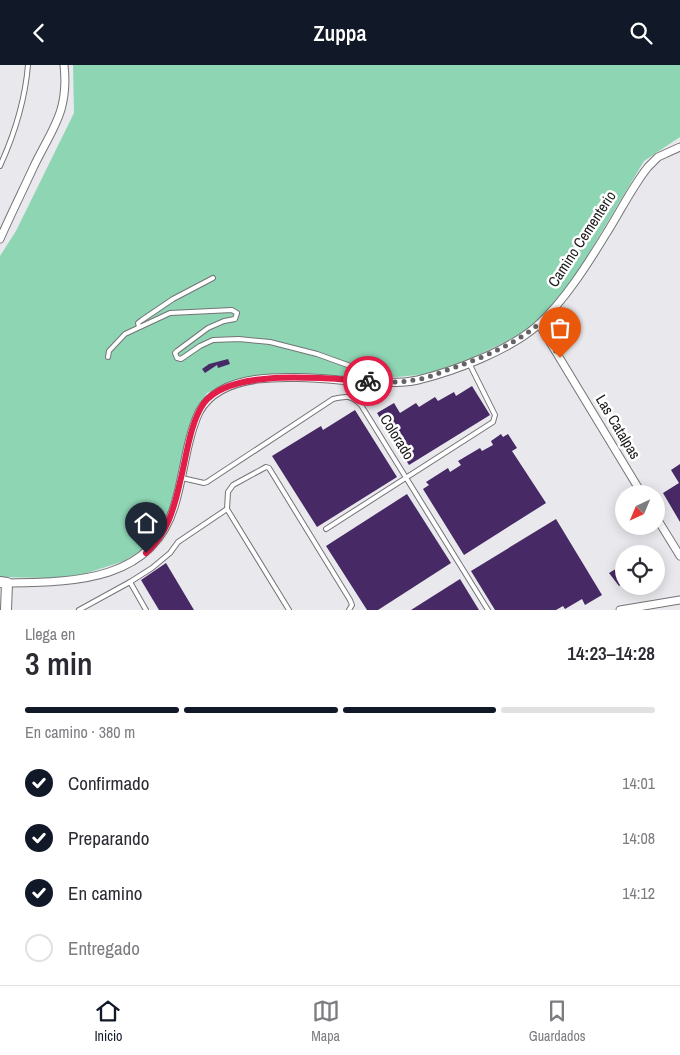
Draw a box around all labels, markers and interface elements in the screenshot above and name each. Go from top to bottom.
text: Zuppa [313,18,367,48]
icon: back [25,19,53,47]
icon: search [627,19,655,47]
street label: Camino Cementerio [543,186,621,291]
pin [539,307,581,358]
icon: bag [546,314,574,342]
courier [343,356,393,406]
icon: bike [354,367,382,395]
street label: Las Catalpas [591,391,646,463]
street label: Colorado [375,410,420,464]
north arrow [615,485,665,535]
map controls [615,485,665,595]
pin [125,502,167,553]
icon: home [132,509,160,537]
button: locate [615,545,665,595]
text: Llega en [25,623,75,645]
text: 14:23–14:28 [567,640,655,666]
text: 3 min [25,642,93,685]
text: En camino · 380 m [25,721,135,743]
icon: check [25,769,53,797]
text: Confirmado [68,770,149,796]
text: 14:01 [622,772,655,794]
icon: check [25,824,53,852]
text: Preparando [68,825,149,851]
text: 14:08 [622,827,655,849]
icon: check [25,879,53,907]
text: En camino [68,880,142,906]
text: 14:12 [622,882,655,904]
text: Entregado [68,935,140,961]
tab: Inicio [94,997,122,1045]
tab: Mapa [311,997,340,1045]
tab: Guardados [529,997,586,1045]

